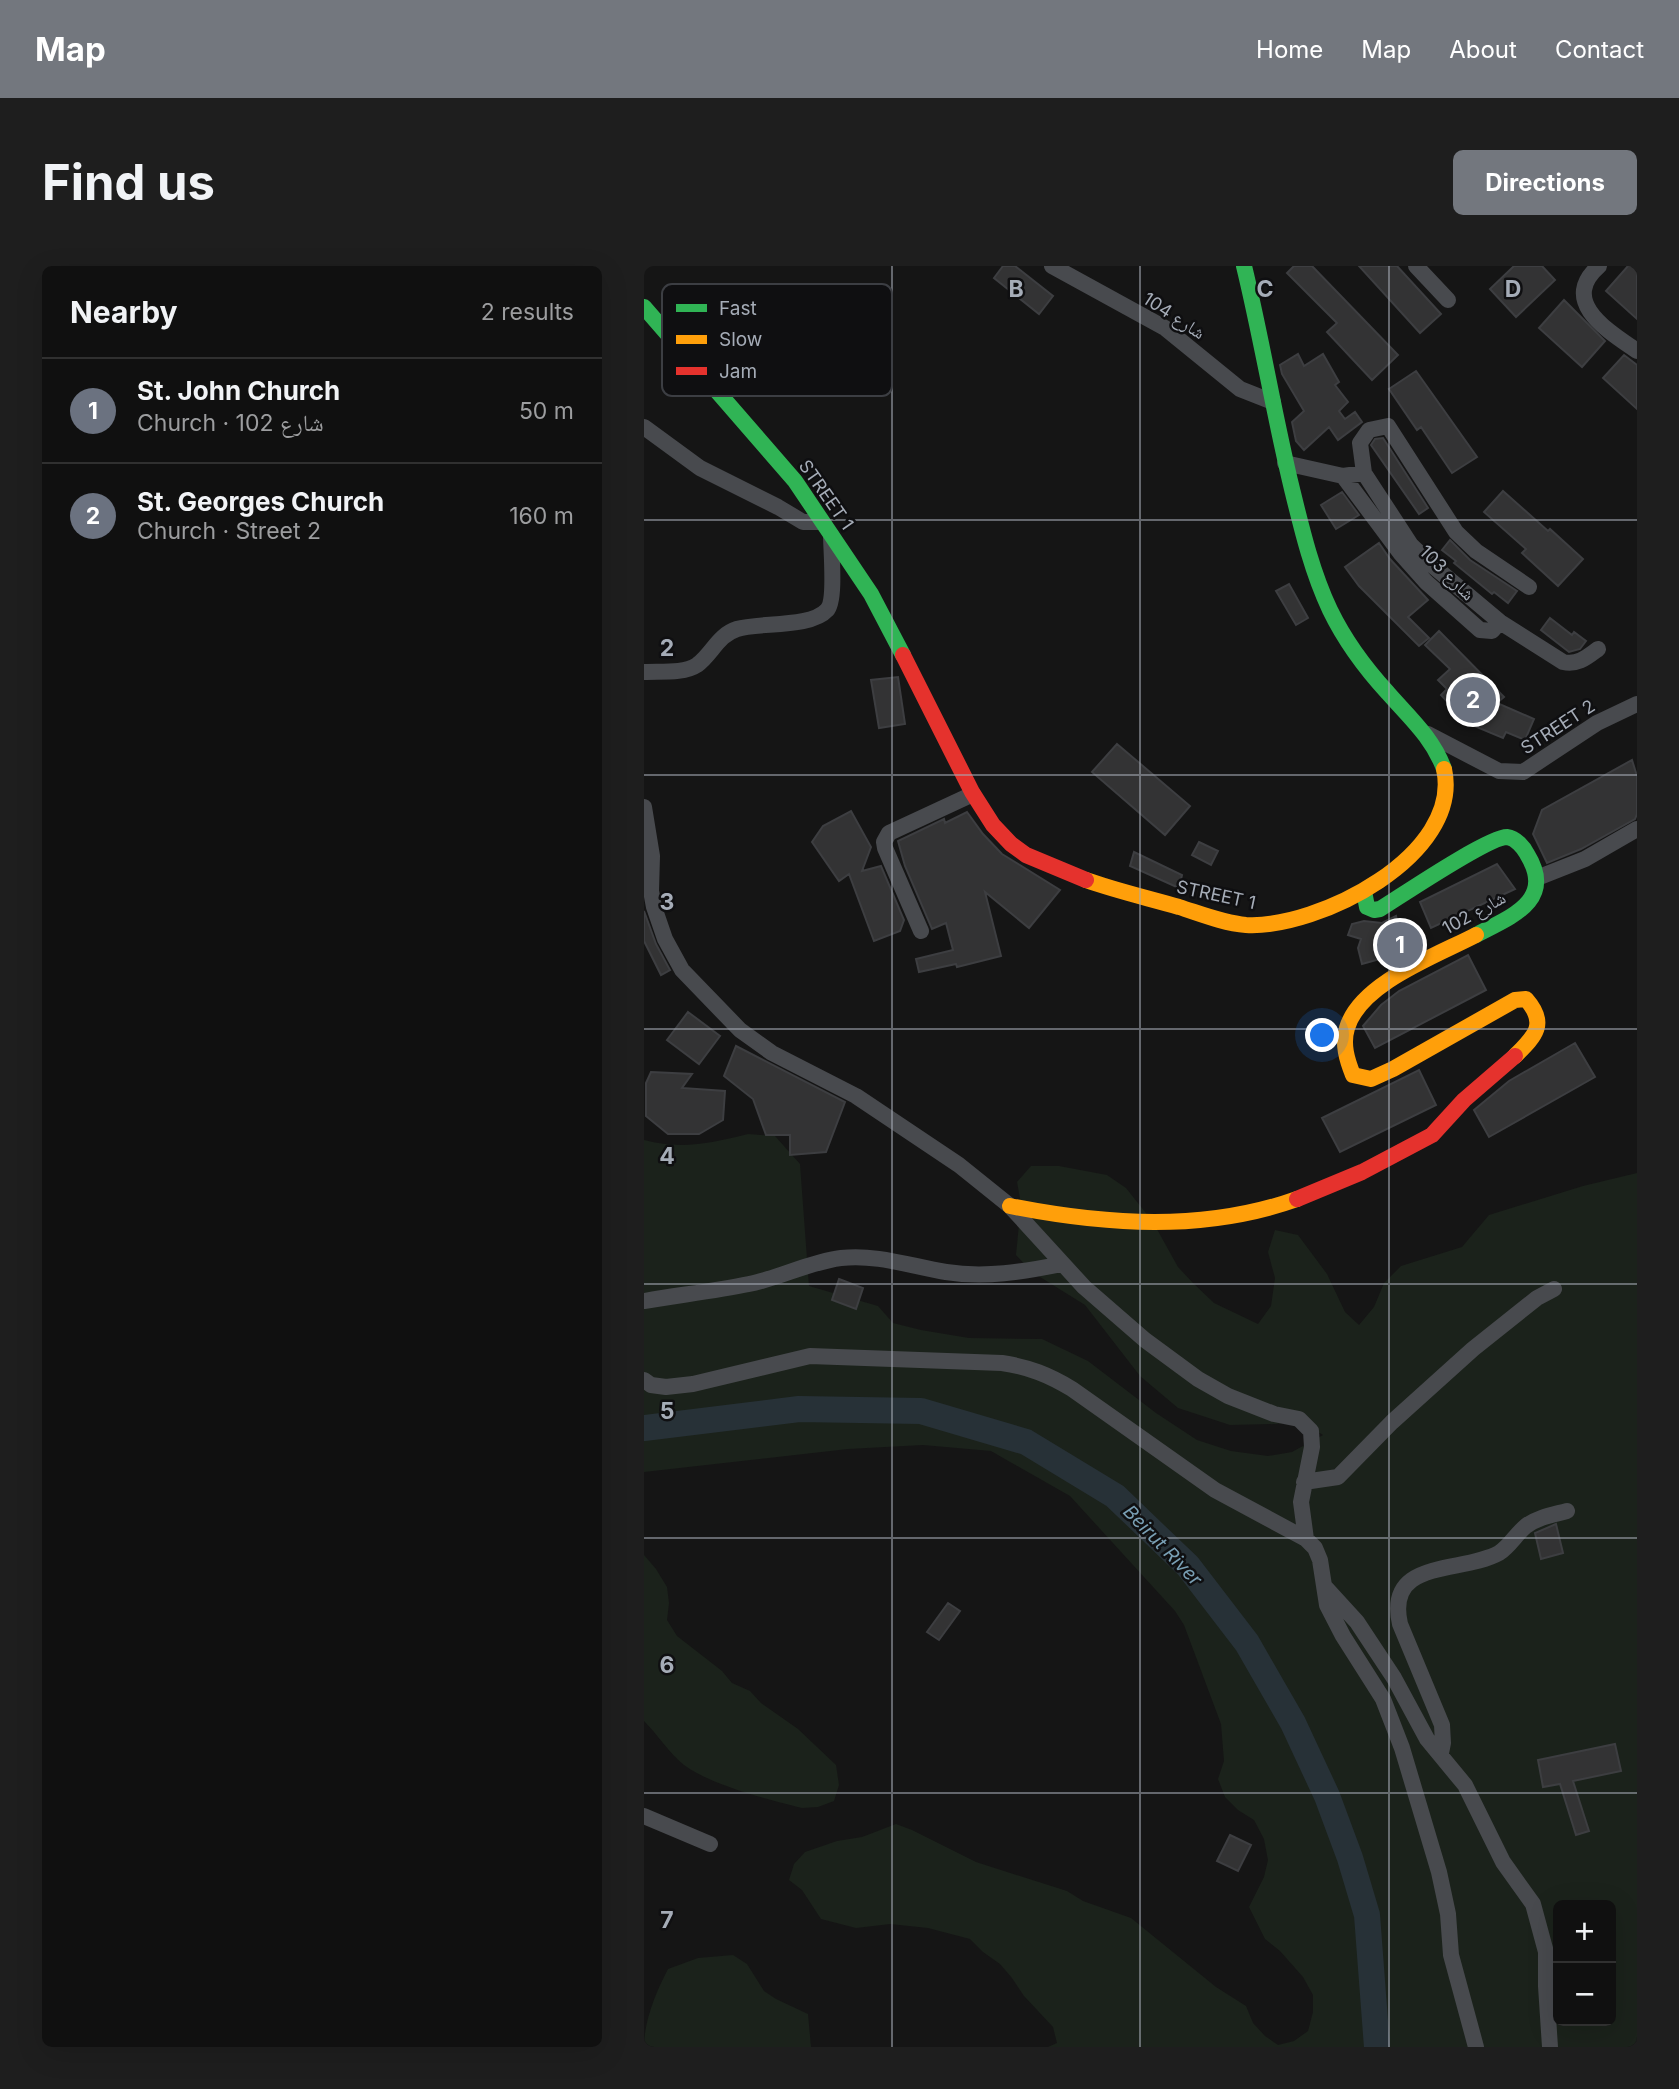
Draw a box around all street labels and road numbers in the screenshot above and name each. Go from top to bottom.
street label: شارع 104 [1139,288,1209,344]
street label: STREET 1 [795,456,858,534]
street label: شارع 103 [1415,541,1479,605]
street label: STREET 2 [1517,695,1599,758]
street label: STREET 1 [1175,876,1258,913]
street label: شارع 102 [1439,887,1509,939]

